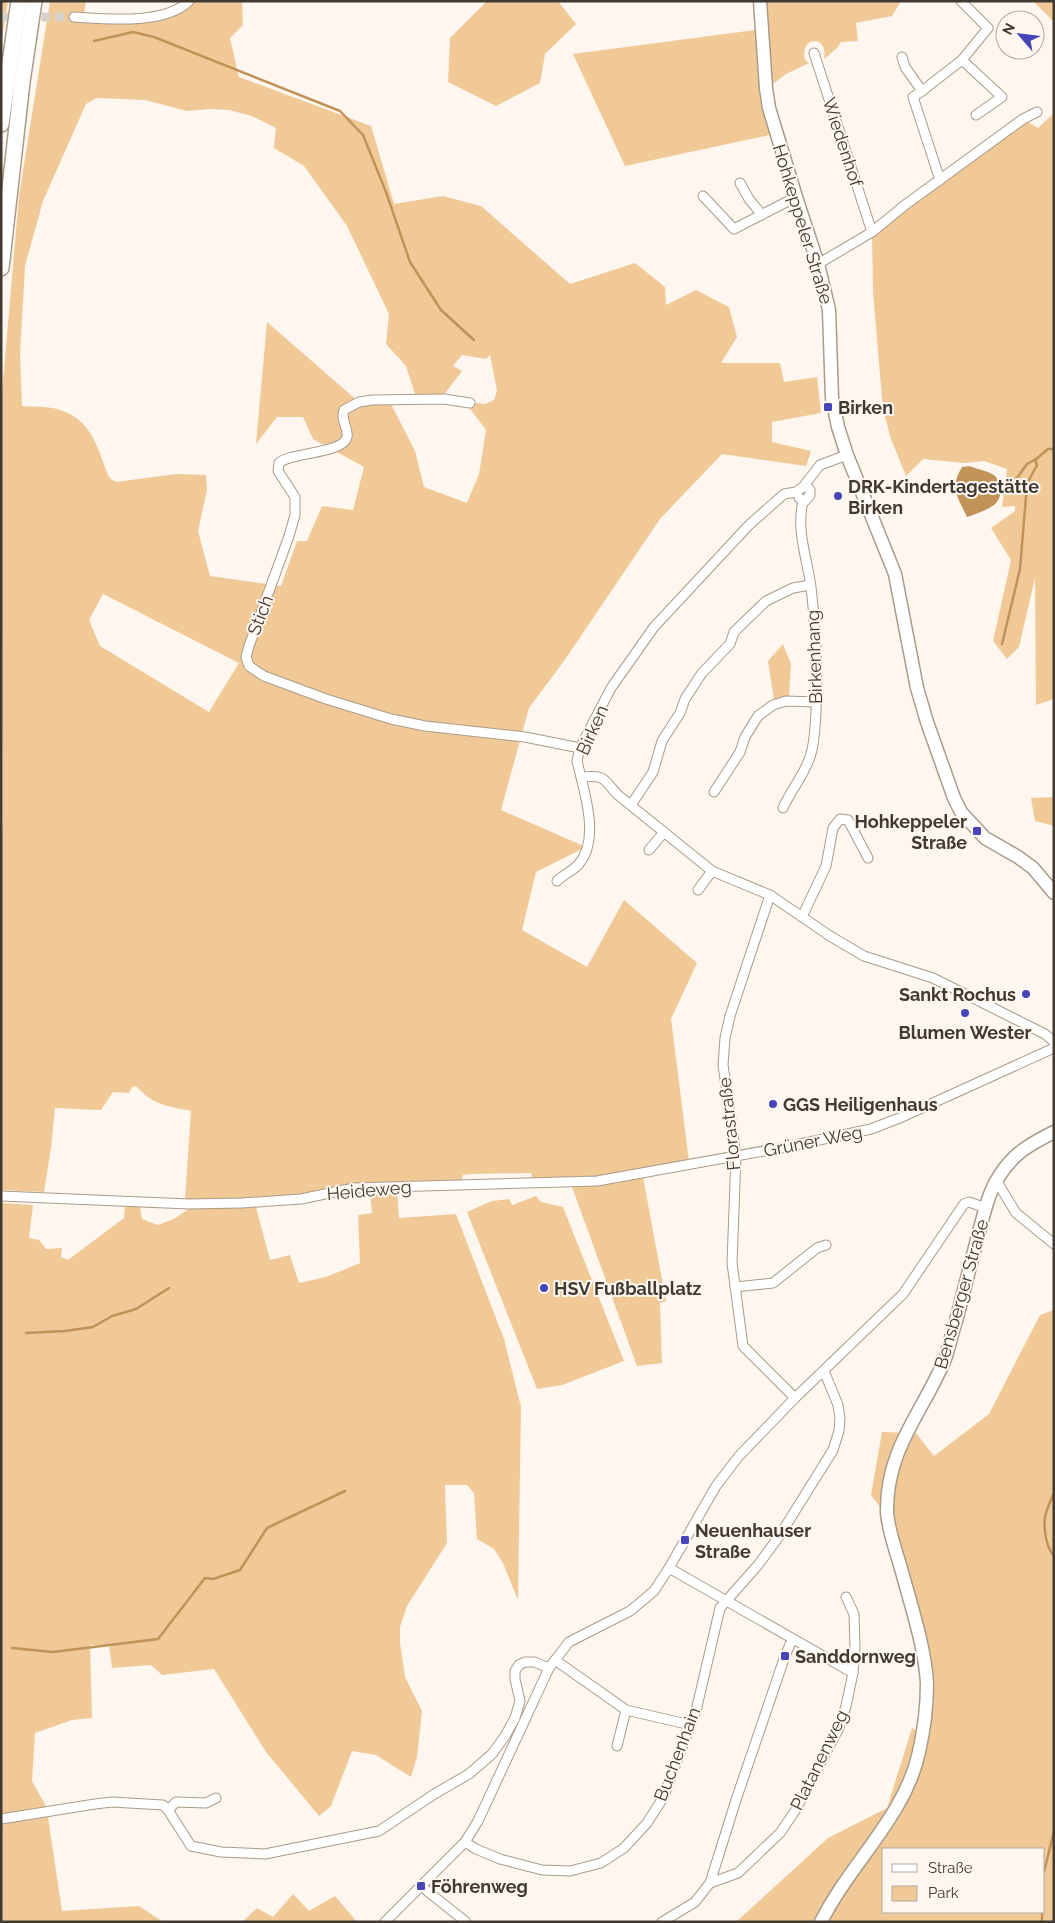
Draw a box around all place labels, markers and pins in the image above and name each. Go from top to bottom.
place label: Birken [838,397,893,418]
marker: Birken [822,401,834,413]
place label: DRK-Kindertagestätte Birken [848,476,1039,518]
marker: DRK-Kindertagestätte Birken [832,490,844,502]
place label: Hohkeppeler Straße [855,811,967,853]
marker: Hohkeppeler Straße [971,825,983,837]
place label: Sankt Rochus [899,984,1016,1005]
marker: Sankt Rochus [1020,988,1032,1000]
marker: Blumen Wester [959,1007,971,1019]
place label: Blumen Wester [898,1022,1032,1043]
place label: GGS Heiligenhaus [783,1094,938,1115]
marker: GGS Heiligenhaus [767,1098,779,1110]
place label: HSV Fußballplatz [554,1278,702,1299]
marker: HSV Fußballplatz [538,1282,550,1294]
place label: Neuenhauser Straße [695,1520,811,1562]
marker: Neuenhauser Straße [679,1534,691,1546]
place label: Sanddornweg [795,1646,916,1667]
marker: Sanddornweg [779,1650,791,1662]
place label: Föhrenweg [431,1876,528,1897]
marker: Föhrenweg [415,1880,427,1892]

